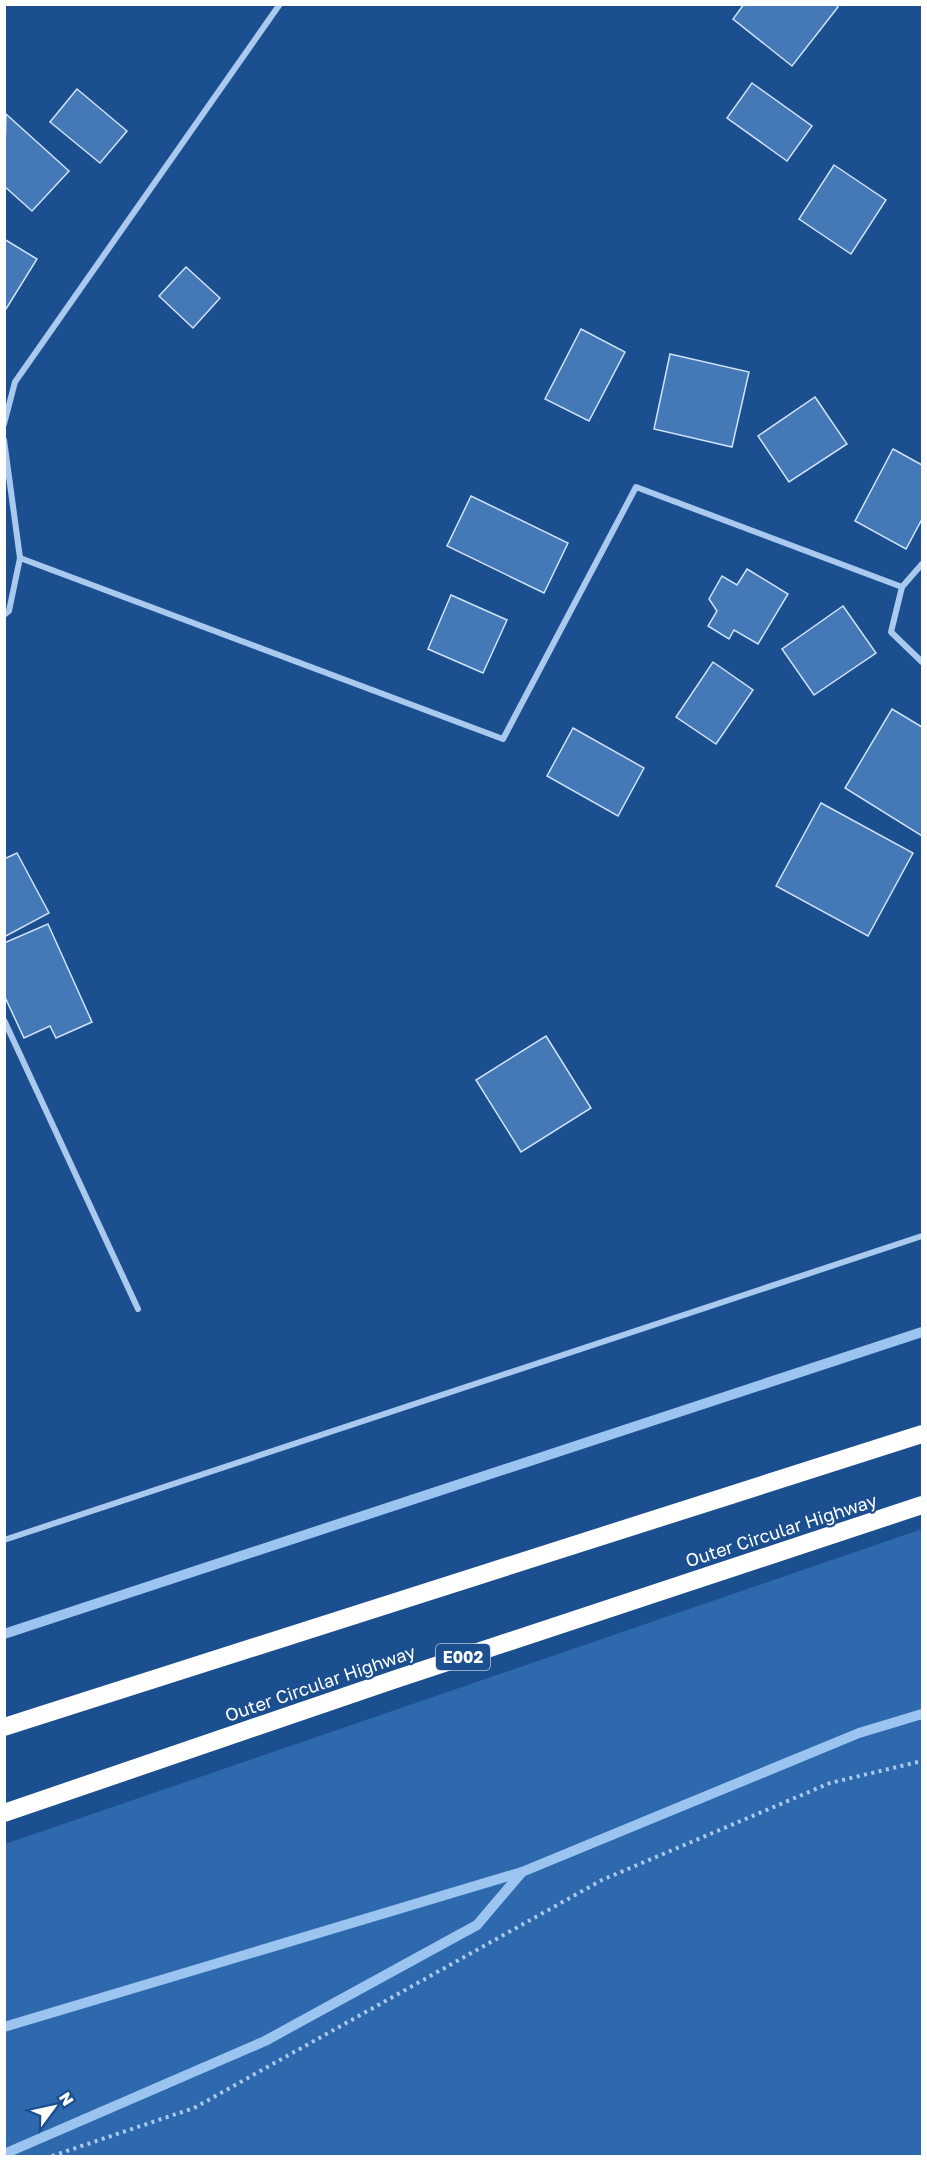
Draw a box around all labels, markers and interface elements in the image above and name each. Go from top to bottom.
street label: Outer Circular Highway [682,1489,880,1571]
street label: Outer Circular Highway [222,1640,418,1726]
road number: E002 [436,1644,490,1670]
north arrow [24,2077,84,2137]
text: N [55,2088,78,2109]

